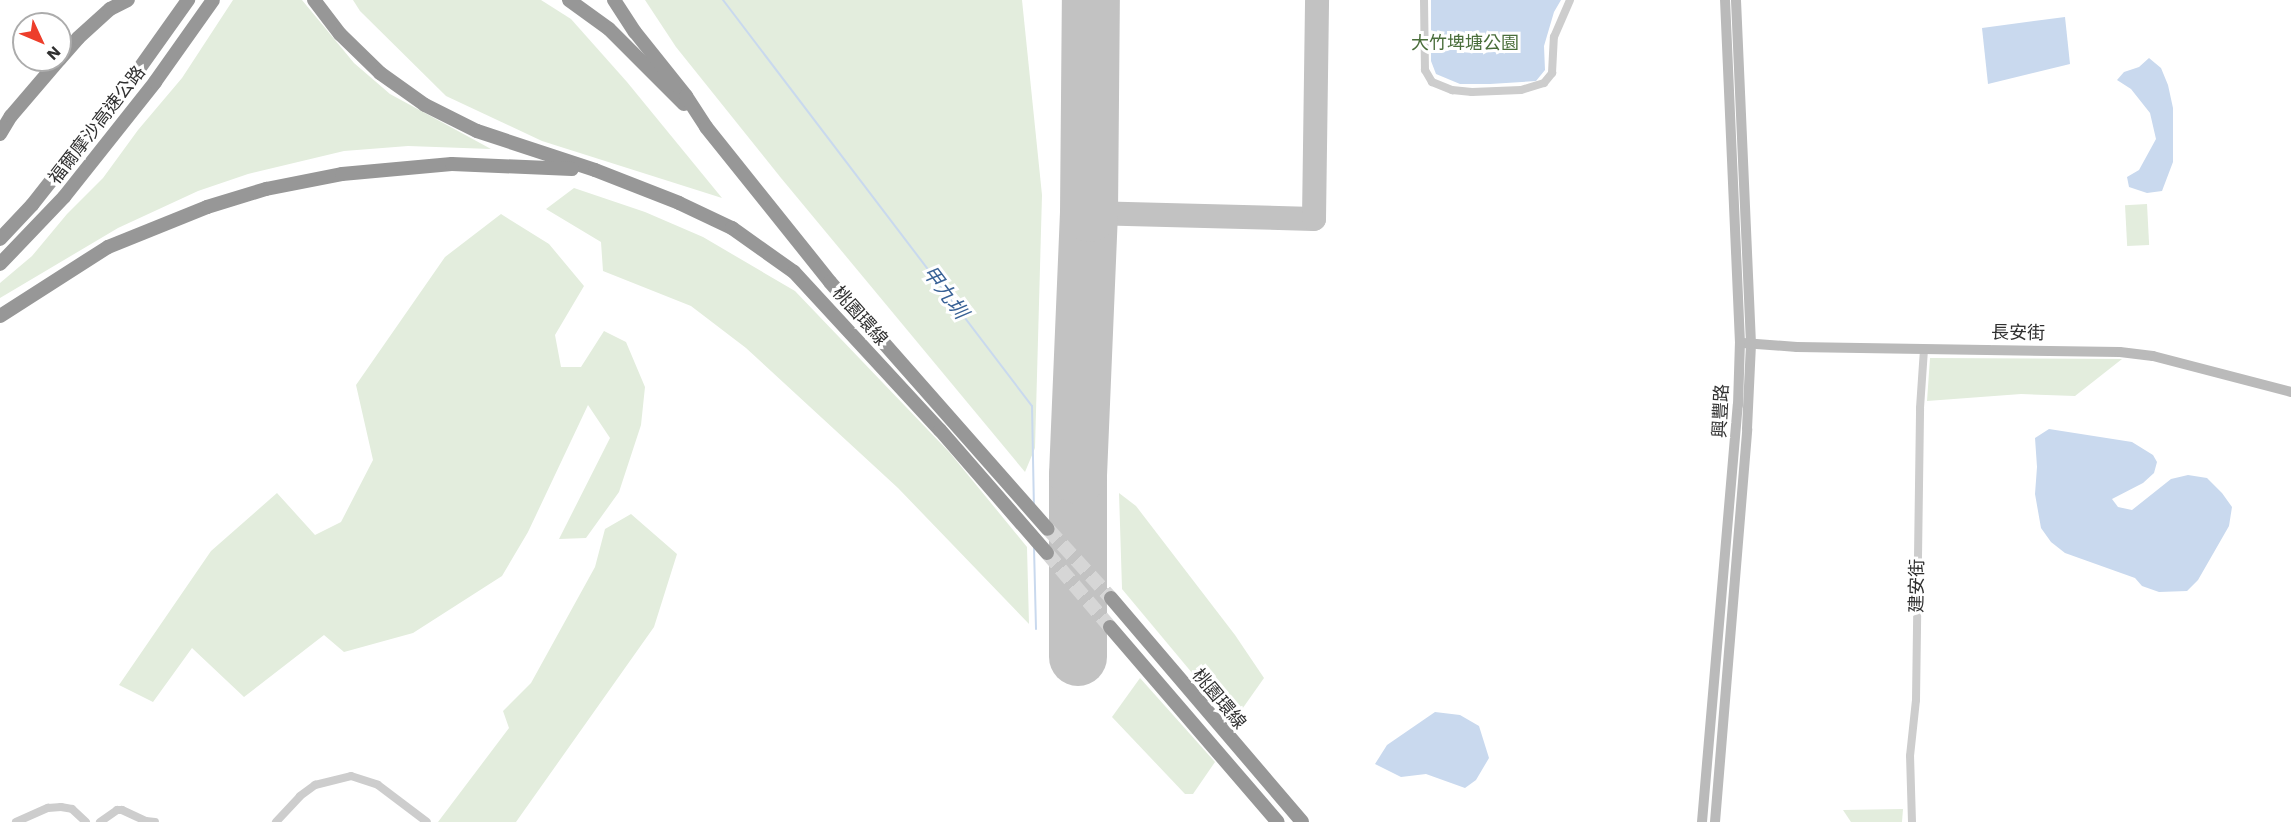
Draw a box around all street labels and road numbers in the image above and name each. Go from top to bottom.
street label: 福爾摩沙高速公路 [44,62,150,188]
street label: 桃園環線 [828,282,892,350]
street label: 長安街 [1991,322,2045,344]
street label: 興豐路 [1709,383,1733,439]
street label: 建安街 [1906,559,1928,613]
street label: 桃園環線 [1188,664,1250,734]

